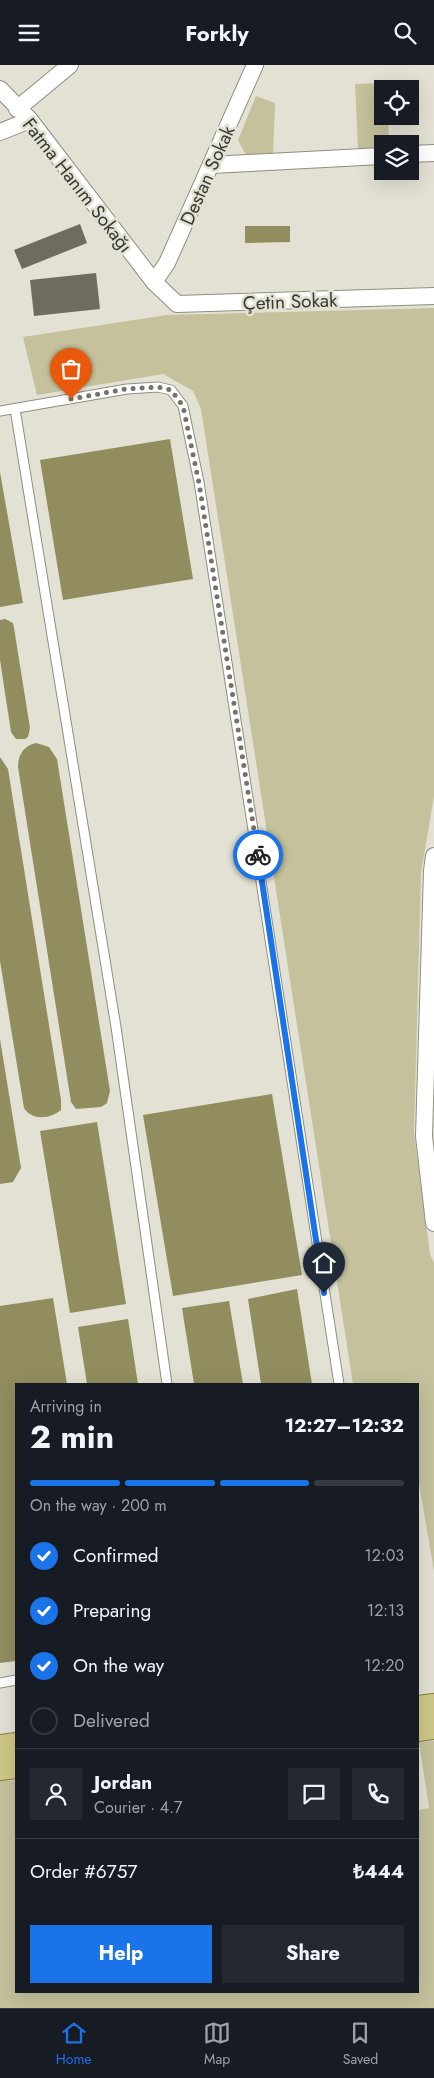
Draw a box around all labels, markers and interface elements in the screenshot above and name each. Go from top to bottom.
text: Forkly [185,17,249,49]
icon: menu [15,19,43,47]
icon: search [391,19,419,47]
map controls [374,80,419,180]
button: locate [374,80,419,125]
street label: Fatma Hanım Sokağı [16,112,139,258]
street label: Destan Sokak [173,121,242,229]
button: layers [374,135,419,180]
street label: Çetin Sokak [242,286,338,317]
pin [50,348,92,399]
icon: bag [57,355,85,383]
courier [233,830,283,880]
icon: bike [244,841,272,869]
pin [303,1242,345,1293]
icon: home [310,1249,338,1277]
text: Arriving in [30,1395,102,1418]
text: 12:27–12:32 [284,1412,404,1439]
text: 2 min [30,1414,114,1460]
text: On the way · 200 m [30,1494,167,1517]
icon: check [30,1542,58,1570]
text: Confirmed [73,1542,159,1569]
text: 12:03 [365,1544,404,1567]
icon: check [30,1597,58,1625]
text: Preparing [73,1597,151,1624]
text: 12:13 [367,1599,404,1622]
icon: check [30,1652,58,1680]
text: On the way [73,1652,164,1679]
text: 12:20 [364,1654,404,1677]
text: Delivered [73,1707,150,1734]
button: person [30,1768,82,1820]
button: chat [288,1768,340,1820]
button: phone [352,1768,404,1820]
text: Jordan [94,1769,152,1796]
text: Courier · 4.7 [94,1796,182,1819]
text: Order #6757 [30,1858,137,1885]
text: ₺444 [353,1858,404,1885]
button: Help [30,1925,212,1983]
button: Share [222,1925,404,1983]
tab: Home [56,2019,92,2069]
tab: Map [203,2019,231,2069]
tab: Saved [343,2019,378,2069]

